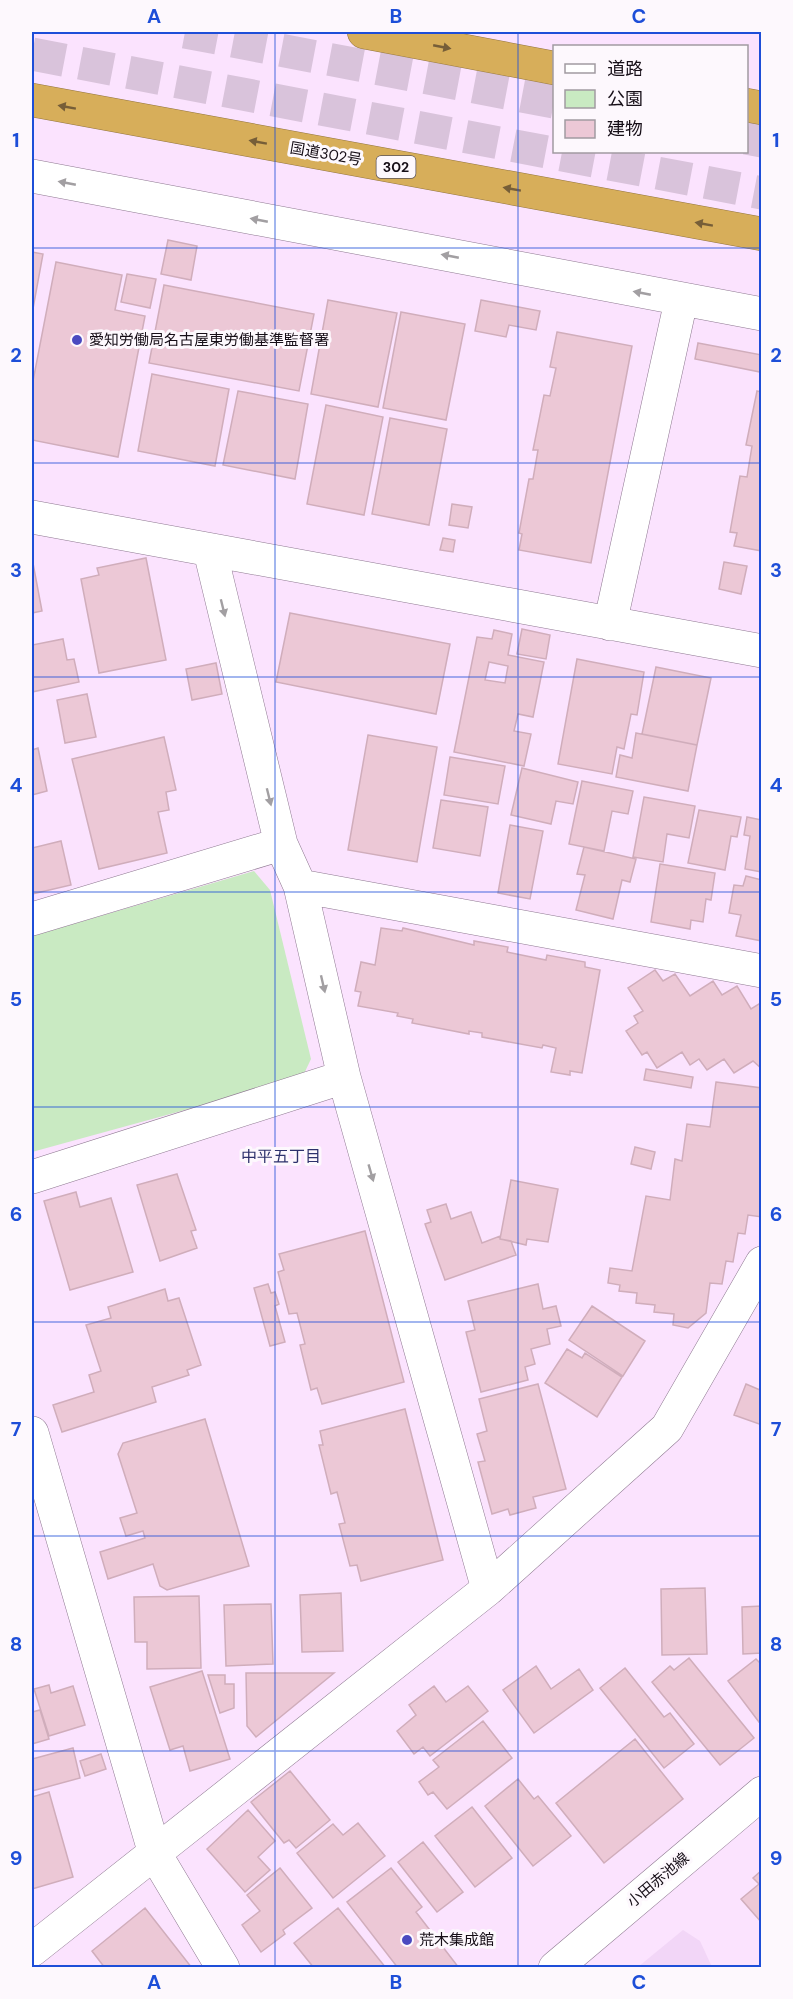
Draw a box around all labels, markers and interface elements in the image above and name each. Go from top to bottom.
text: A [147,3,161,29]
text: B [390,3,402,29]
text: C [632,3,646,29]
one-way arrow [433,43,452,52]
legend [553,45,748,153]
text: 道路 [607,57,643,81]
text: 公園 [607,87,643,111]
one-way arrow [57,102,76,111]
text: 建物 [607,117,643,141]
text: 1 [12,127,20,153]
text: 1 [772,127,780,153]
one-way arrow [249,137,268,146]
street label: 国道302号 [289,138,363,170]
road number: 302 [376,156,416,178]
one-way arrow [58,178,77,187]
one-way arrow [502,184,521,193]
one-way arrow [249,215,268,224]
one-way arrow [694,219,713,228]
one-way arrow [441,251,460,260]
one-way arrow [632,288,651,297]
place label: 愛知労働局名古屋東労働基準監督署 [89,330,329,350]
marker: 愛知労働局名古屋東労働基準監督署 [70,333,84,347]
text: 2 [10,342,22,368]
text: 2 [770,342,782,368]
text: 3 [10,557,22,583]
text: 3 [770,557,782,583]
one-way arrow [219,598,229,617]
text: 4 [10,772,23,798]
text: 4 [770,772,783,798]
one-way arrow [265,788,275,806]
one-way arrow [318,975,328,993]
text: 5 [10,986,22,1012]
text: 5 [770,986,782,1012]
district label: 中平五丁目 [241,1146,321,1167]
one-way arrow [367,1164,376,1182]
text: 6 [10,1201,22,1227]
text: 6 [770,1201,782,1227]
text: 7 [11,1416,22,1442]
text: 7 [771,1416,782,1442]
text: 8 [10,1631,22,1657]
text: 8 [770,1631,782,1657]
text: 9 [10,1845,22,1871]
text: 9 [770,1845,782,1871]
street label: 小田赤池線 [623,1848,693,1912]
place label: 荒木集成館 [419,1930,494,1950]
marker: 荒木集成館 [400,1933,414,1947]
text: A [147,1969,161,1995]
text: B [390,1969,402,1995]
text: C [632,1969,646,1995]

